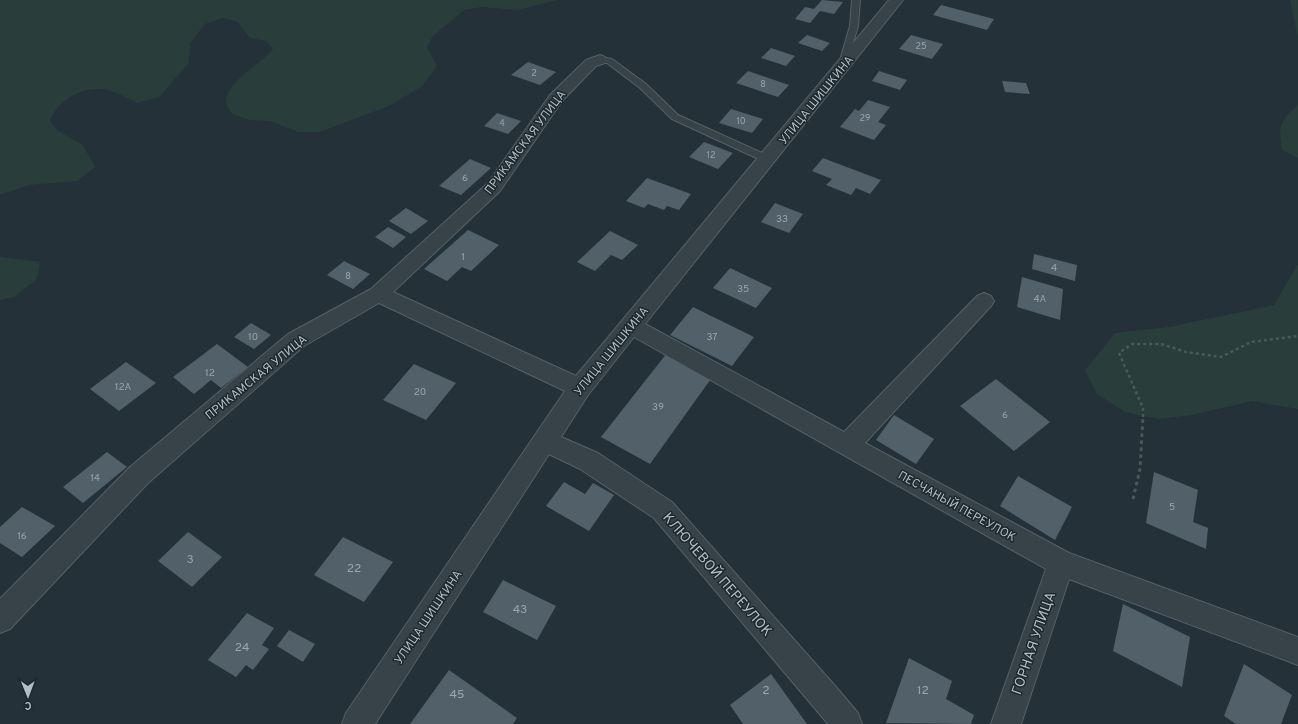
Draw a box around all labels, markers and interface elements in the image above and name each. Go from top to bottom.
house number: 25 [915,41,927,52]
street label: УЛИЦА ШИШКИНА [776,53,858,148]
house number: 2 [531,68,537,79]
house number: 8 [760,79,766,90]
street label: ПРИКАМСКАЯ УЛИЦА [481,87,570,198]
house number: 29 [860,113,870,124]
house number: 10 [736,116,746,127]
house number: 4 [499,118,505,129]
house number: 12 [707,150,715,161]
house number: 6 [462,172,468,185]
house number: 33 [776,213,788,226]
house number: 1 [461,251,465,264]
house number: 4 [1051,262,1057,275]
house number: 8 [345,270,351,283]
house number: 35 [737,283,749,296]
house number: 4А [1034,293,1047,306]
street label: УЛИЦА ШИШКИНА [571,304,653,399]
house number: 10 [248,331,258,344]
house number: 37 [706,331,718,344]
street label: ПРИКАМСКАЯ УЛИЦА [202,332,311,424]
house number: 12 [205,367,215,380]
house number: 12А [115,381,132,394]
house number: 20 [414,386,426,399]
house number: 39 [652,401,664,414]
house number: 6 [1002,409,1008,422]
street label: ПЕСЧАНЫЙ ПЕРЕУЛОК [895,468,1018,546]
house number: 14 [90,472,100,485]
house number: 5 [1169,501,1175,514]
street label: КЛЮЧЕВОЙ ПЕРЕУЛОК [659,509,776,640]
house number: 16 [17,530,27,543]
house number: 3 [186,552,194,568]
house number: 22 [347,561,361,577]
street label: УЛИЦА ШИШКИНА [391,567,466,668]
street label: ГОРНАЯ УЛИЦА [1009,590,1060,697]
house number: 43 [513,602,527,618]
house number: 24 [235,640,249,656]
north arrow [8,676,48,716]
house number: 2 [762,683,770,699]
house number: 12 [917,683,929,699]
house number: 45 [450,687,464,703]
text: С [25,698,32,712]

